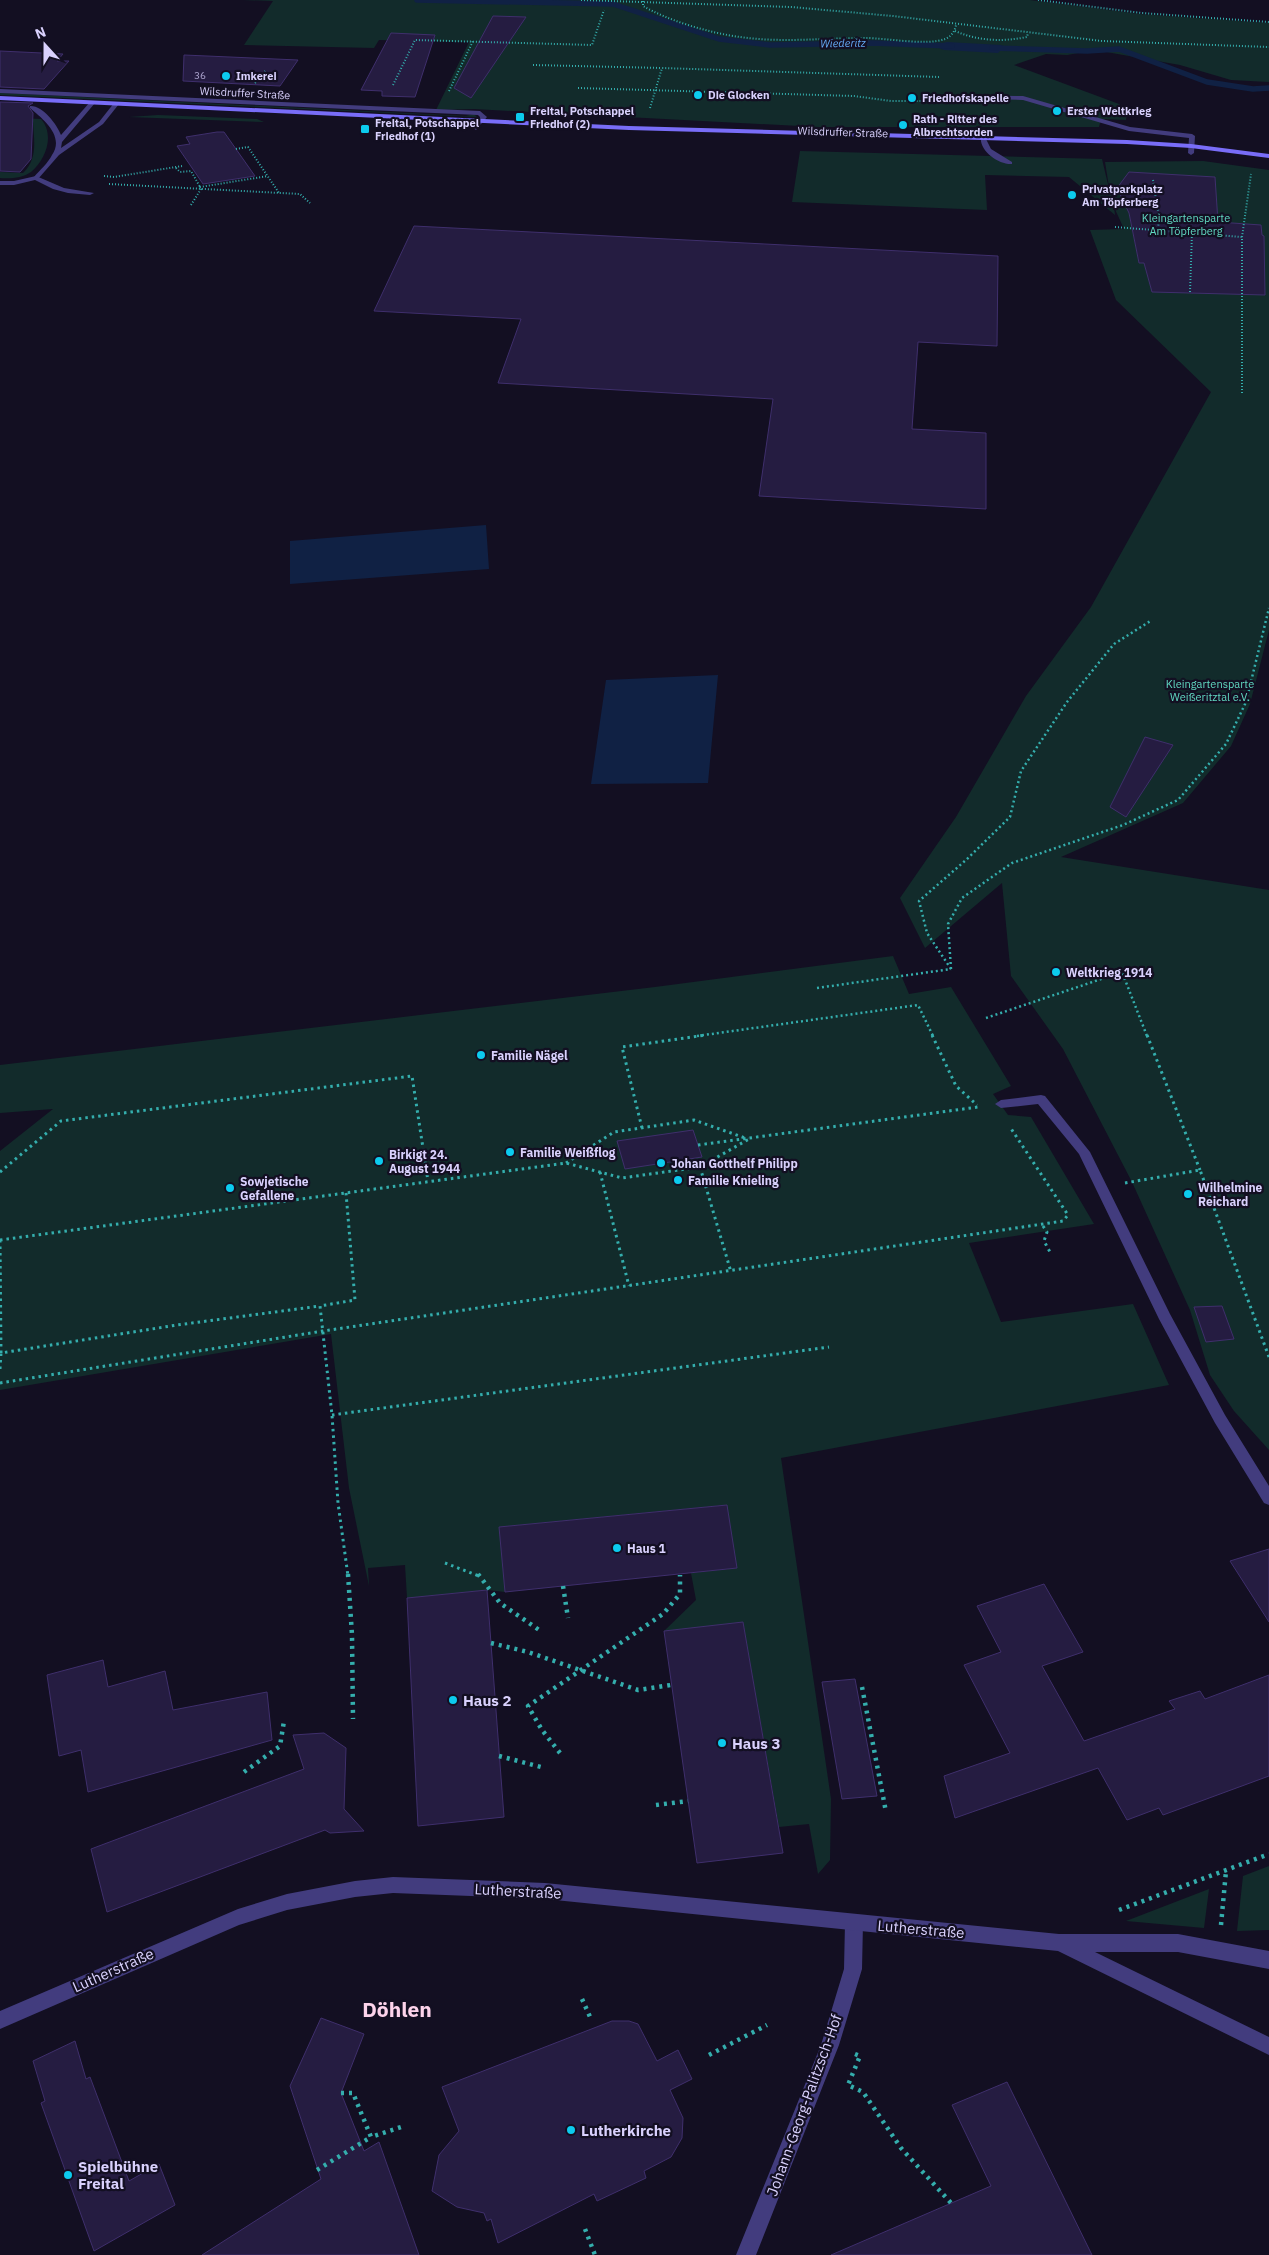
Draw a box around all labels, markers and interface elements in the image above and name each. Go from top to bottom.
north arrow [20,20,70,70]
text: N [32,23,48,43]
water label: Wiederitz [820,36,867,50]
house number: 36 [194,69,206,82]
place label: Imkerei [236,69,277,83]
marker: Imkerei [220,70,232,82]
street label: Wilsdruffer Straße [199,84,291,102]
place label: Die Glocken [708,88,770,102]
marker: Die Glocken [692,89,704,101]
place label: Friedhofskapelle [922,91,1009,105]
marker: Friedhofskapelle [906,92,918,104]
place label: Freital, Potschappel Friedhof (2) [530,104,635,131]
place label: Erster Weltkrieg [1067,104,1152,118]
marker: Erster Weltkrieg [1051,105,1063,117]
marker: Freital, Potschappel Friedhof (2) [514,111,526,123]
place label: Rath - Ritter des Albrechtsorden [913,112,998,139]
place label: Freital, Potschappel Friedhof (1) [375,116,480,143]
marker: Rath - Ritter des Albrechtsorden [897,119,909,131]
marker: Freital, Potschappel Friedhof (1) [359,123,371,135]
street label: Wilsdruffer Straße [798,123,888,141]
place label: Privatparkplatz Am Töpferberg [1082,182,1163,209]
marker: Privatparkplatz Am Töpferberg [1066,189,1078,201]
park label: Kleingartensparte Am Töpferberg [1142,211,1230,238]
park label: Kleingartensparte Weißeritztal e.V. [1166,677,1254,704]
place label: Weltkrieg 1914 [1066,965,1153,980]
marker: Weltkrieg 1914 [1050,966,1062,978]
place label: Familie Nägel [491,1048,568,1063]
marker: Familie Nägel [475,1049,487,1061]
place label: Familie Weißflog [520,1145,616,1160]
marker: Familie Weißflog [504,1146,516,1158]
place label: Birkigt 24. August 1944 [389,1147,460,1176]
marker: Birkigt 24. August 1944 [373,1155,385,1167]
place label: Johan Gotthelf Philipp [671,1156,798,1171]
marker: Johan Gotthelf Philipp [655,1157,667,1169]
place label: Familie Knieling [688,1173,779,1188]
place label: Sowjetische Gefallene [240,1174,309,1203]
marker: Familie Knieling [672,1174,684,1186]
place label: Wilhelmine Reichard [1198,1180,1263,1209]
marker: Sowjetische Gefallene [224,1182,236,1194]
marker: Wilhelmine Reichard [1182,1188,1194,1200]
place label: Haus 1 [627,1541,666,1556]
marker: Haus 1 [611,1542,623,1554]
place label: Haus 2 [463,1691,511,1710]
marker: Haus 2 [447,1694,459,1706]
place label: Haus 3 [732,1734,780,1753]
marker: Haus 3 [716,1737,728,1749]
street label: Lutherstraße [474,1879,562,1903]
street label: Lutherstraße [877,1916,965,1942]
street label: Lutherstraße [69,1944,157,1996]
district label: Döhlen [362,1995,432,2023]
street label: Johann-Georg-Palitzsch-Hof [762,2011,846,2199]
place label: Lutherkirche [581,2121,671,2140]
marker: Lutherkirche [565,2124,577,2136]
place label: Spielbühne Freital [78,2157,158,2193]
marker: Spielbühne Freital [62,2169,74,2181]

